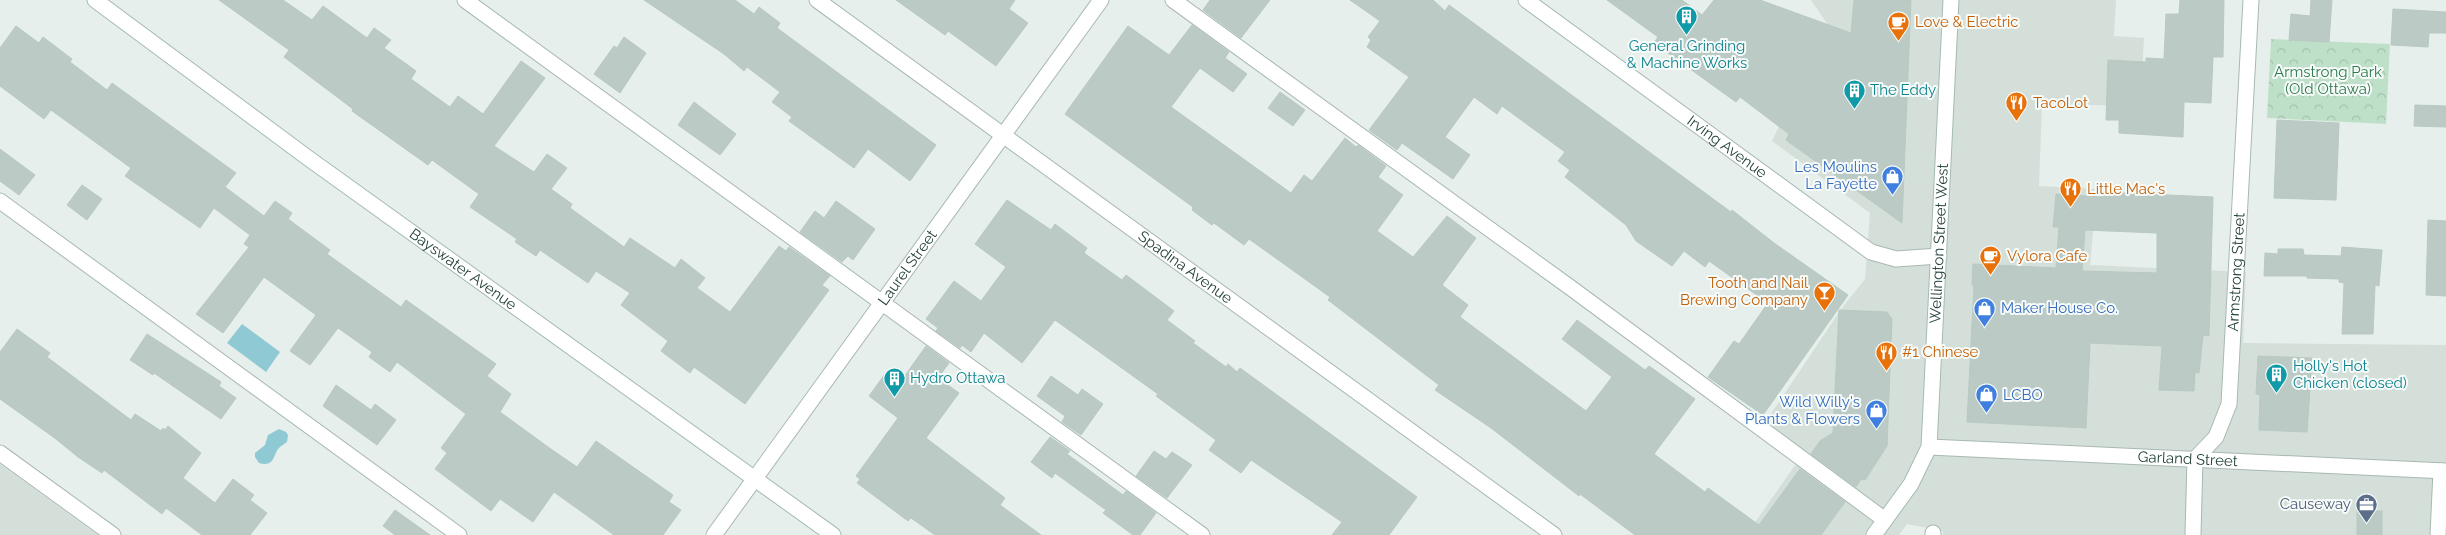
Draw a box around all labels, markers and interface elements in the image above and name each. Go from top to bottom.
building icon: General Grinding & Machine Works [1675,5,1699,36]
cafe icon: Love & Electric [1887,10,1911,41]
place label: Love & Electric [1915,13,2018,31]
place label: General Grinding & Machine Works [1627,37,1747,72]
park label: Armstrong Park (Old Ottawa) [2274,63,2382,98]
building icon: The Eddy [1842,78,1866,109]
place label: The Eddy [1870,81,1936,99]
restaurant icon: TacoLot [2005,91,2029,122]
place label: TacoLot [2033,94,2088,112]
street label: Irving Avenue [1684,112,1771,182]
place label: Les Moulins La Fayette [1794,158,1877,193]
street label: Wellington Street West [1926,163,1952,324]
shop icon: Les Moulins La Fayette [1881,164,1905,195]
restaurant icon: Little Mac's [2059,177,2083,208]
place label: Little Mac's [2087,180,2165,198]
street label: Armstrong Street [2224,212,2248,332]
street label: Bayswater Avenue [406,225,520,314]
street label: Laurel Street [874,226,941,309]
street label: Spadina Avenue [1135,227,1236,308]
cafe icon: Vylora Cafe [1979,244,2003,275]
place label: Vylora Cafe [2007,247,2088,265]
place label: Tooth and Nail Brewing Company [1680,274,1809,309]
bar icon: Tooth and Nail Brewing Company [1812,280,1836,311]
shop icon: Maker House Co. [1973,296,1997,327]
place label: Maker House Co. [2001,299,2118,317]
restaurant icon: #1 Chinese [1874,340,1898,371]
place label: #1 Chinese [1902,343,1979,361]
place label: Holly's Hot Chicken (closed) [2293,357,2407,392]
building icon: Holly's Hot Chicken (closed) [2265,363,2289,394]
building icon: Hydro Ottawa [882,366,906,397]
place label: Hydro Ottawa [910,369,1005,387]
shop icon: LCBO [1975,383,1999,414]
place label: LCBO [2003,386,2043,404]
place label: Wild Willy's Plants & Flowers [1745,393,1860,428]
shop icon: Wild Willy's Plants & Flowers [1864,399,1888,430]
street label: Garland Street [2137,448,2238,470]
office icon: Causeway [2355,492,2379,523]
place label: Causeway [2280,495,2351,513]

